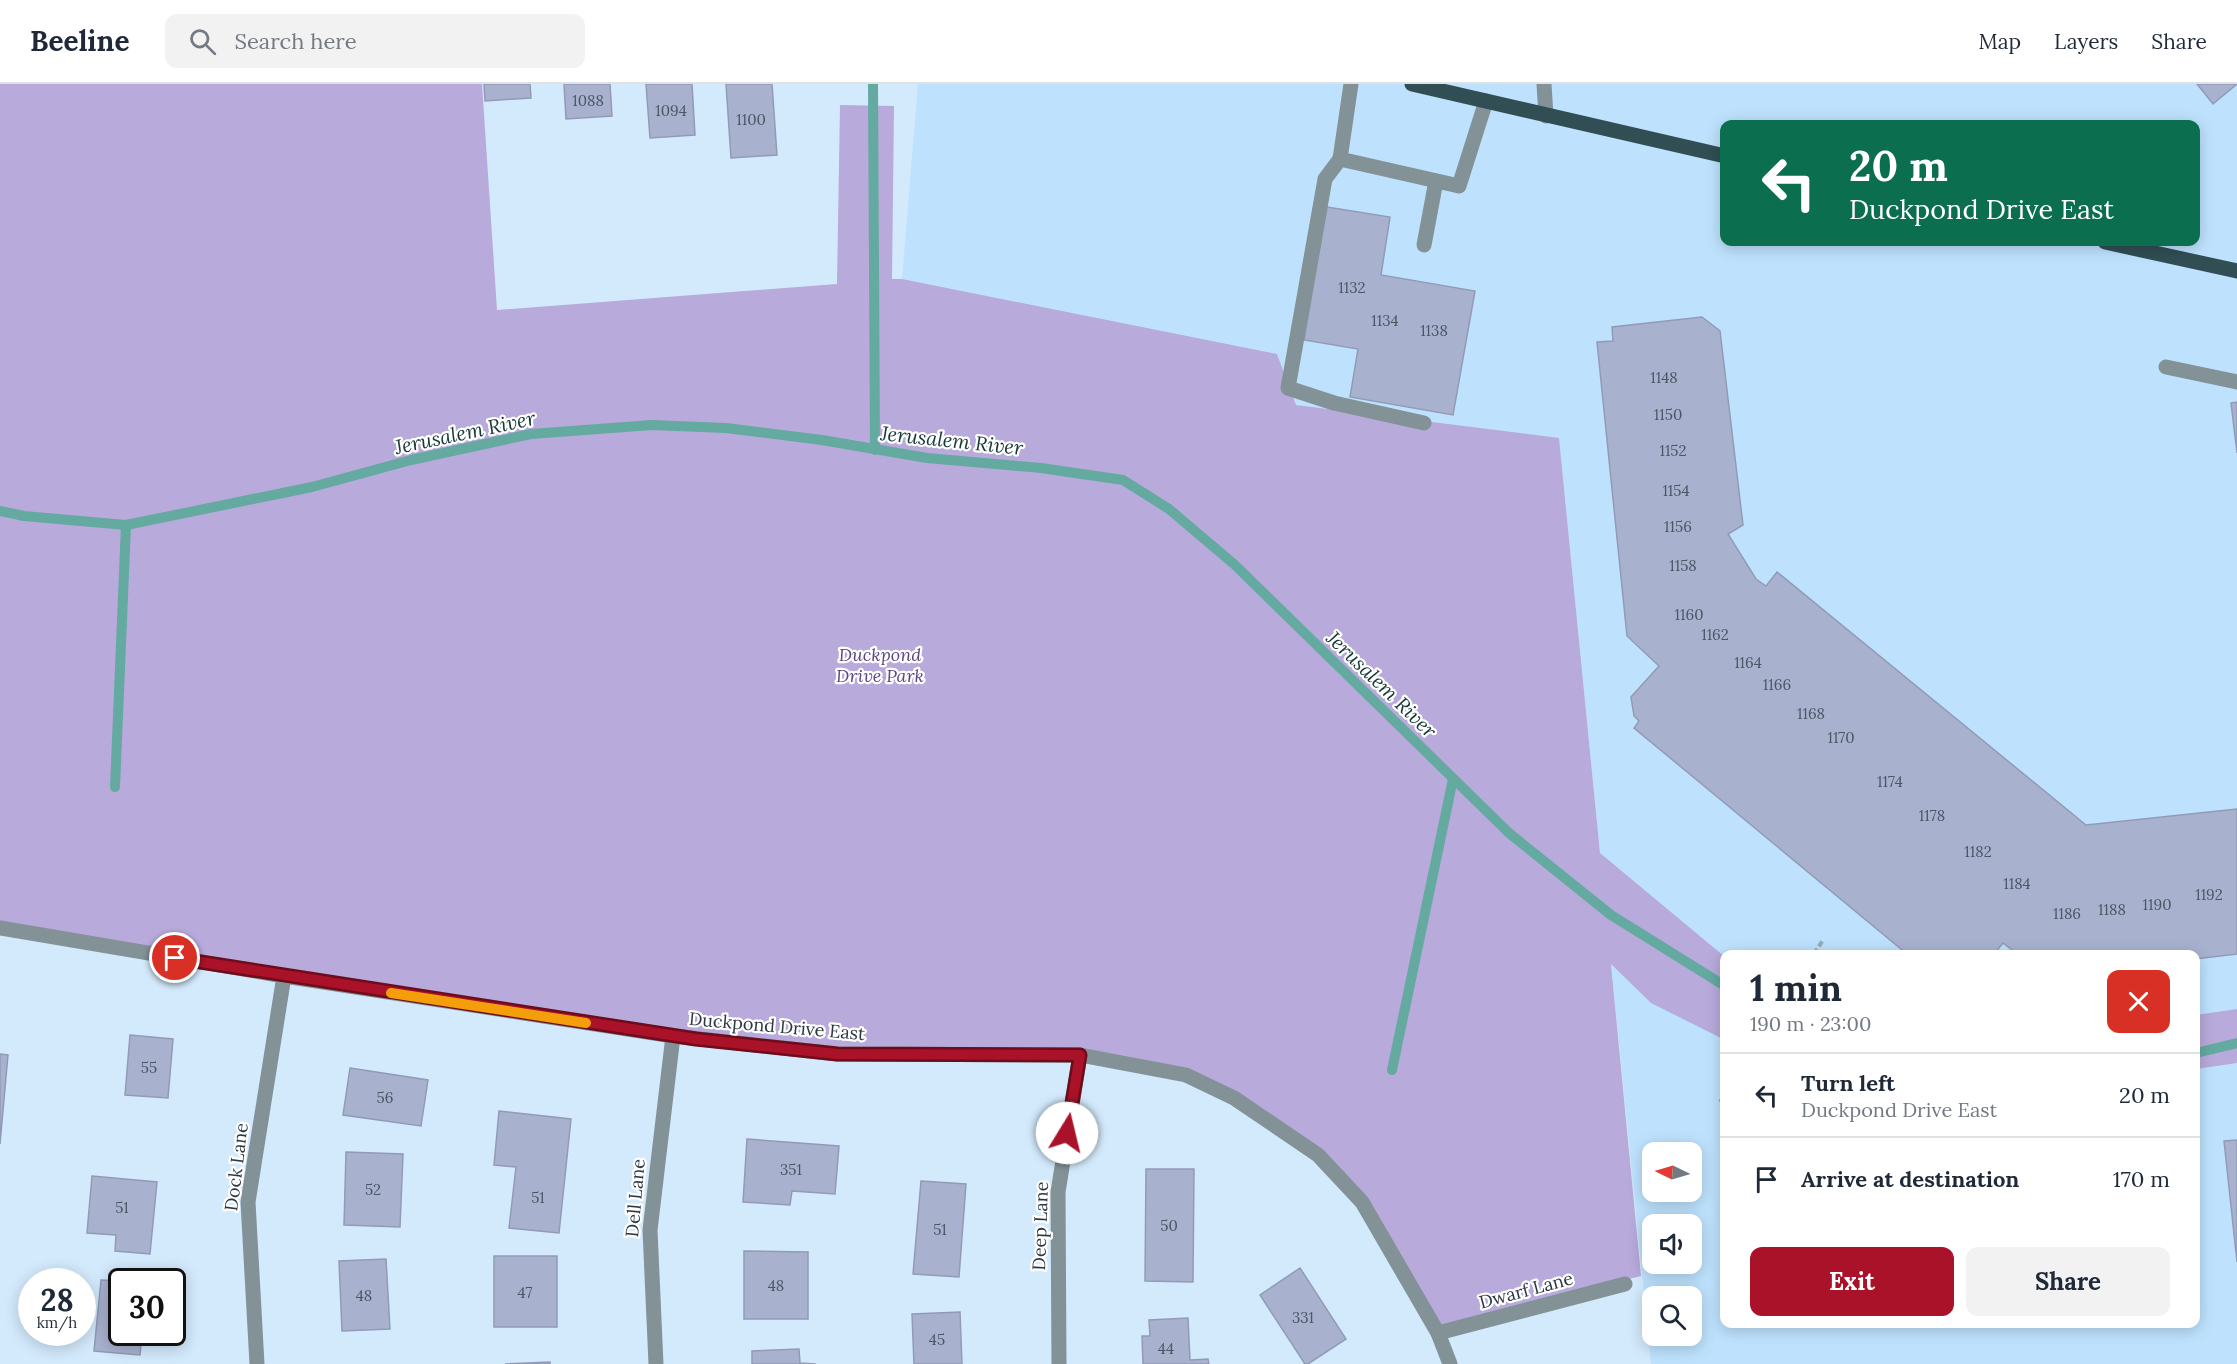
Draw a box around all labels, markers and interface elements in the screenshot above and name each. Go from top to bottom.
search box [165,14,585,68]
text: Beeline [30,23,129,59]
icon: search [186,25,219,58]
text: Search here [234,27,357,55]
text: Map [1978,28,2021,55]
text: Layers [2054,28,2118,55]
text: Share [2151,28,2207,55]
house number: 1088 [572,91,604,110]
house number: 1094 [655,101,687,120]
house number: 1100 [736,110,766,129]
text: 20 m [1849,139,1948,193]
icon: left [1750,144,1828,222]
text: Duckpond Drive East [1849,192,2114,226]
house number: 1132 [1338,278,1366,297]
house number: 1134 [1371,311,1399,330]
house number: 1138 [1420,321,1448,340]
house number: 1148 [1650,368,1678,387]
water label: Jerusalem River [391,405,538,459]
house number: 1150 [1654,405,1682,424]
water label: Jerusalem River [879,420,1025,460]
house number: 1152 [1659,441,1687,460]
house number: 1154 [1662,481,1690,500]
house number: 1156 [1664,517,1692,536]
house number: 1158 [1669,556,1697,575]
house number: 1160 [1675,605,1703,624]
water label: Jerusalem River [1321,625,1443,743]
house number: 1162 [1701,625,1729,644]
park label: Duckpond Drive Park [836,643,924,687]
house number: 1164 [1734,653,1762,672]
house number: 1166 [1763,675,1791,694]
house number: 1168 [1797,704,1825,723]
house number: 1170 [1827,728,1855,747]
house number: 1174 [1877,772,1903,791]
house number: 1178 [1919,806,1945,825]
house number: 1182 [1964,842,1992,861]
house number: 1184 [2003,874,2031,893]
house number: 1192 [2195,885,2223,904]
house number: 1190 [2143,895,2171,914]
house number: 1188 [2098,900,2126,919]
house number: 1186 [2053,904,2081,923]
pin [149,932,200,983]
icon: arrive [158,941,191,974]
text: 1 min [1750,965,1842,1011]
button: close [2107,970,2170,1033]
street label: Duckpond Drive East [688,1007,866,1045]
text: 190 m · 23:00 [1750,1011,1871,1036]
house number: 55 [141,1058,157,1077]
text: Turn left [1801,1069,1895,1097]
icon: left [1750,1079,1783,1112]
text: 20 m [2119,1081,2170,1109]
house number: 56 [377,1088,393,1107]
text: Duckpond Drive East [1801,1097,1997,1122]
position arrow [1035,1101,1099,1165]
street label: Dock Lane [219,1121,253,1212]
north arrow [1642,1142,1702,1202]
map controls [1642,1142,1702,1346]
street label: Dell Lane [620,1158,650,1238]
house number: 351 [780,1160,802,1179]
icon: arrive [1750,1163,1783,1196]
text: Arrive at destination [1801,1165,2019,1193]
text: 170 m [2113,1165,2170,1193]
house number: 52 [365,1180,381,1199]
street label: Deep Lane [1027,1181,1053,1271]
house number: 51 [531,1188,545,1207]
house number: 51 [115,1198,129,1217]
button: sound [1642,1214,1702,1274]
house number: 50 [1160,1216,1178,1235]
house number: 51 [933,1220,947,1239]
button: Exit [1750,1247,1954,1316]
button: Share [1966,1247,2170,1316]
street label: Dwarf Lane [1477,1266,1576,1314]
speed limit sign: 30 [108,1268,186,1346]
house number: 48 [768,1276,784,1295]
text: 28 [40,1281,74,1319]
house number: 47 [517,1283,533,1302]
house number: 48 [356,1286,372,1305]
button: search [1642,1286,1702,1346]
house number: 331 [1292,1308,1314,1327]
text: km/h [37,1313,77,1332]
house number: 45 [929,1330,945,1349]
house number: 44 [1158,1339,1174,1358]

